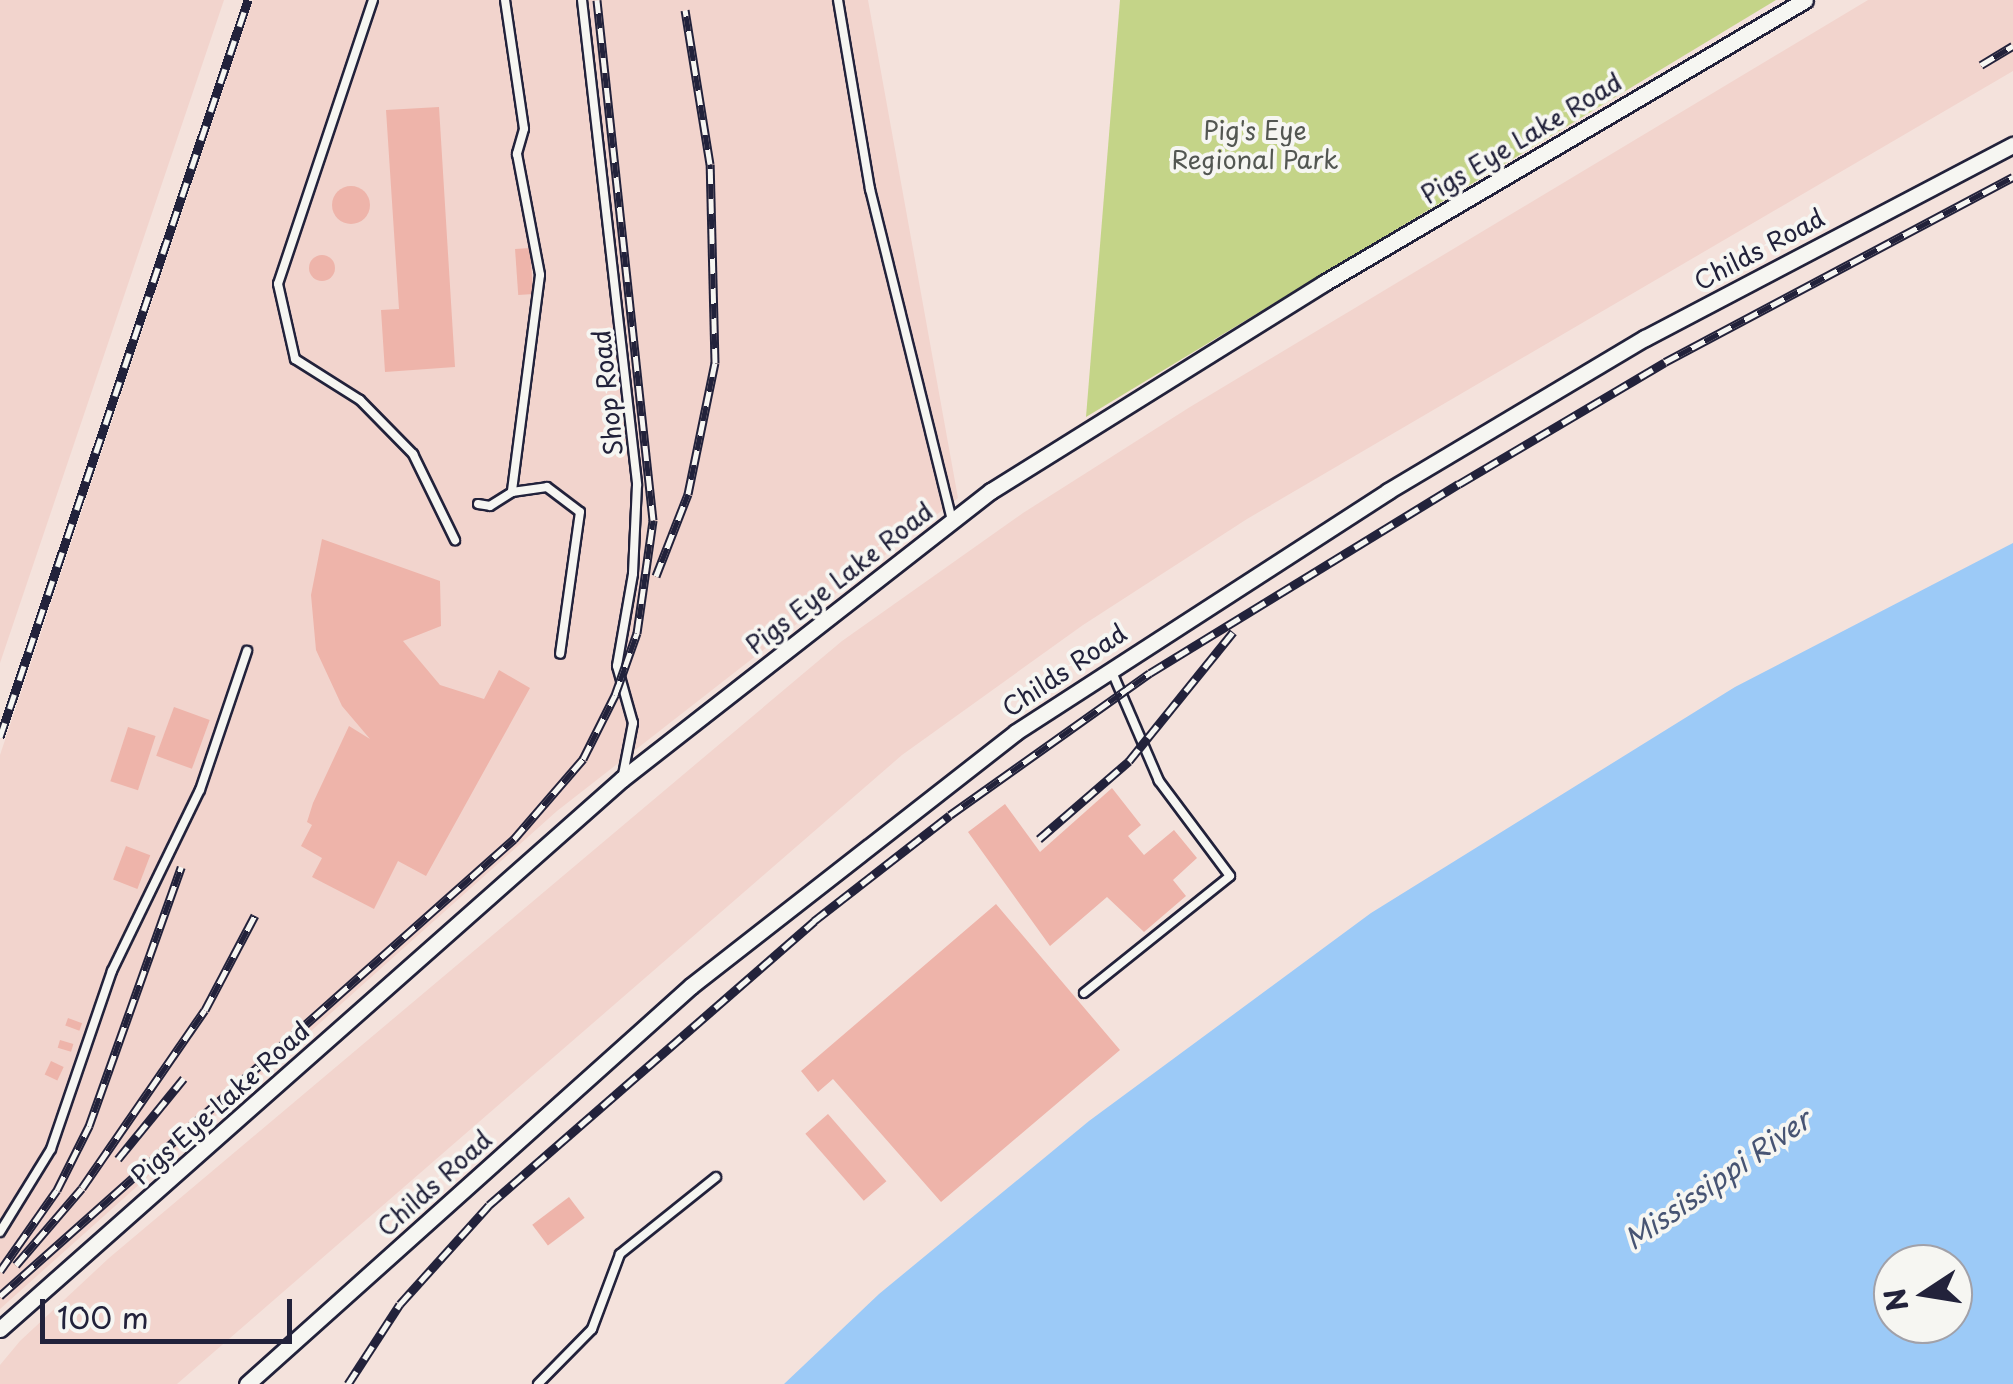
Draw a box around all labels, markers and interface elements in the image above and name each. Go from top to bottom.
street label: Pigs Eye Lake Road [1413,65,1629,211]
park label: Pig's Eye Regional Park [1172,116,1338,175]
street label: Childs Road [1689,202,1829,296]
street label: Shop Road [585,328,629,458]
street label: Pigs Eye Lake Road [738,494,940,662]
street label: Childs Road [997,618,1131,722]
street label: Pigs Eye Lake Road [123,1014,317,1192]
water label: Mississippi River [1617,1102,1817,1256]
street label: Childs Road [371,1124,497,1242]
north arrow [1873,1244,1973,1344]
scale bar [45,1279,298,1341]
text: N [1872,1285,1918,1315]
text: 100 m [57,1294,149,1339]

